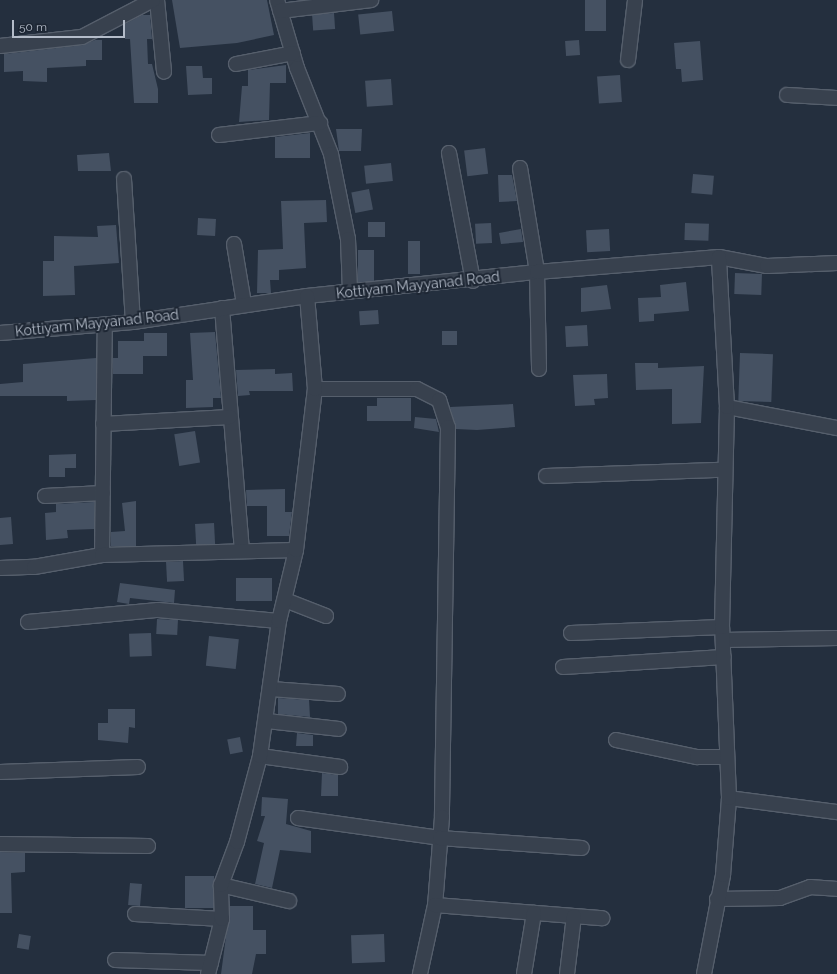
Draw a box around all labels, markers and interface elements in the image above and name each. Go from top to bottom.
scale bar [14,12,127,38]
text: 50 m [19,20,47,34]
street label: Kottiyam Mayyanad Road [335,268,501,302]
street label: Kottiyam Mayyanad Road [14,306,180,340]

